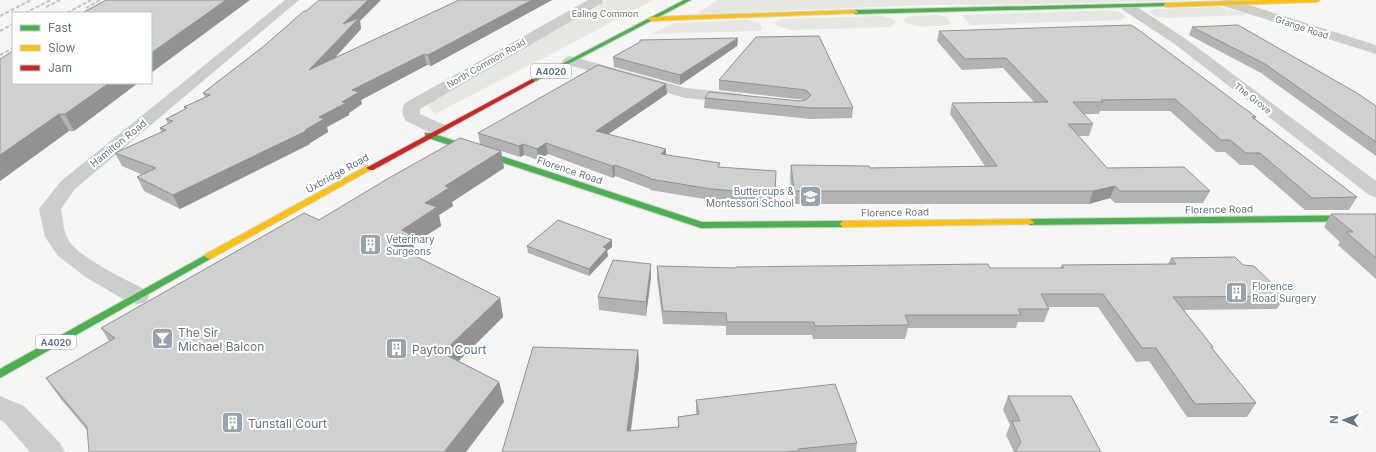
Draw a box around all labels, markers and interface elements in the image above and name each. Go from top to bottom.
park label: Ealing Common [572,8,638,19]
legend [12,12,152,84]
street label: Grange Road [1274,13,1330,41]
text: Fast [48,20,72,35]
street label: North Common Road [445,36,527,90]
text: Slow [48,40,76,55]
text: Jam [48,60,72,75]
road number: A4020 [531,64,571,78]
street label: The Grove [1232,80,1274,116]
street label: Hamilton Road [87,117,149,169]
street label: Uxbridge Road [303,151,371,195]
street label: Florence Road [536,154,604,186]
school or university icon: Buttercups & Montessori School [797,184,823,210]
place label: Buttercups & Montessori School [706,185,795,209]
street label: Florence Road [1185,202,1253,216]
street label: Florence Road [861,205,929,219]
building icon: Veterinary Surgeons [357,232,383,258]
place label: Veterinary Surgeons [386,233,435,257]
building icon: Florence Road Surgery [1224,279,1250,305]
place label: Florence Road Surgery [1252,280,1317,304]
place label: The Sir Michael Balcon [178,325,264,354]
bar icon: The Sir Michael Balcon [149,326,175,352]
road number: A4020 [36,335,76,349]
building icon: Payton Court [384,336,410,362]
place label: Payton Court [412,342,486,357]
north arrow [1324,400,1364,440]
building icon: Tunstall Court [220,410,246,436]
text: N [1327,415,1341,424]
place label: Tunstall Court [248,416,327,431]

